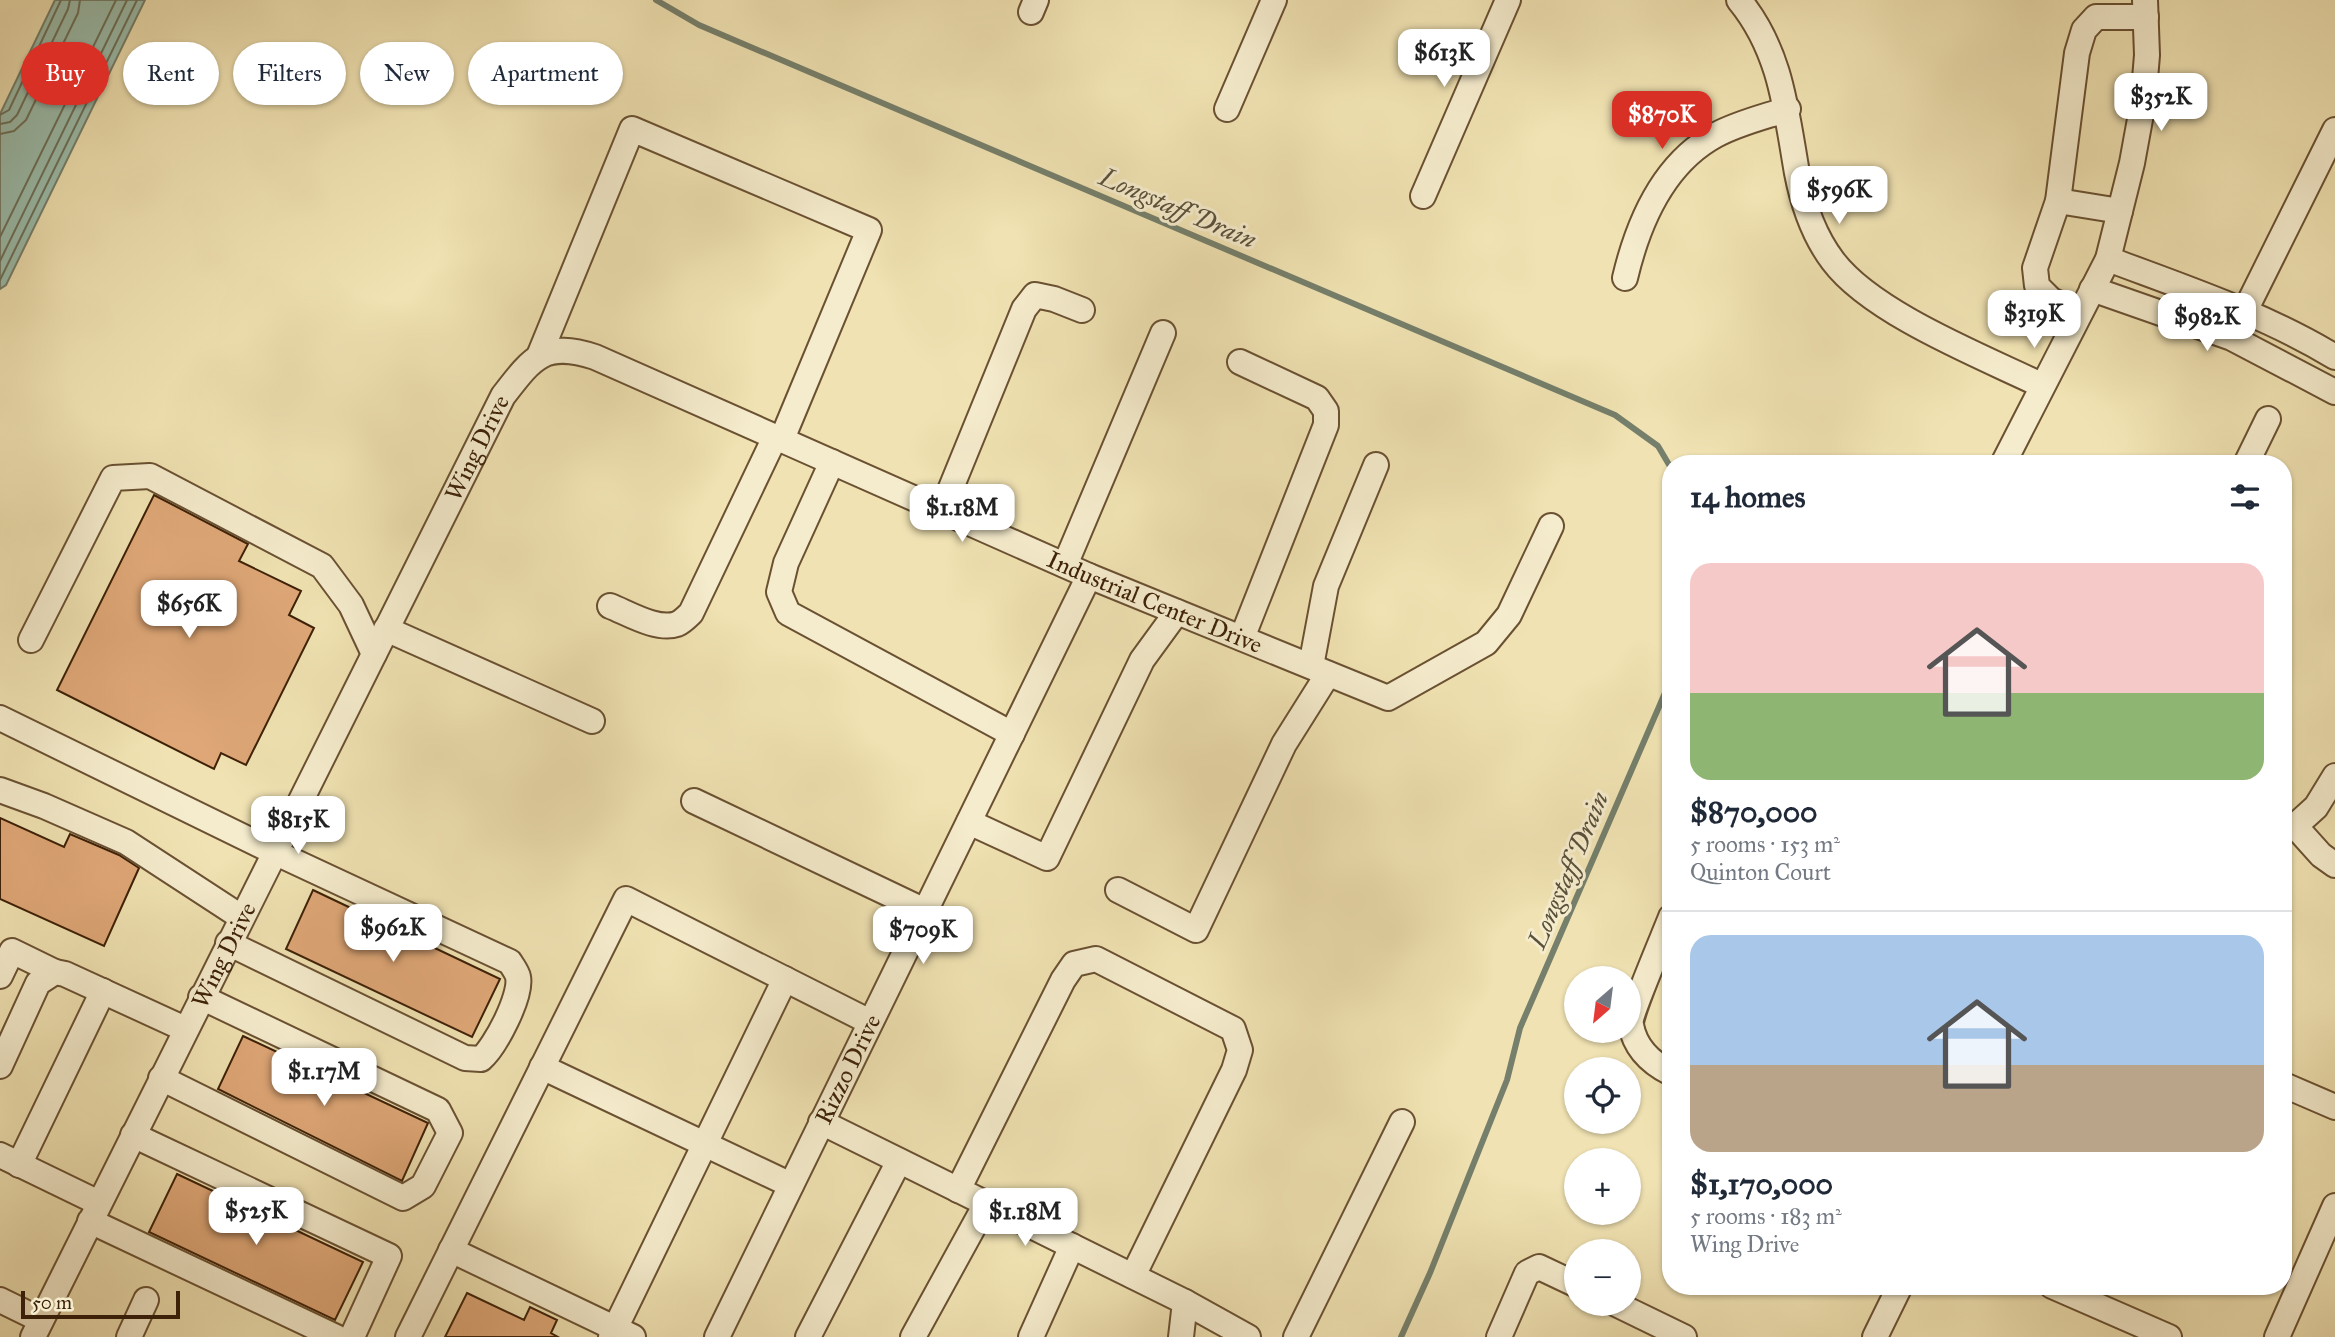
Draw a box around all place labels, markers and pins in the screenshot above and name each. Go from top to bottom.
pin: $613K [1395,29,1493,89]
pin: $352K [2112,74,2210,133]
pin: $870K [1613,92,1711,151]
pin: $596K [1790,166,1888,226]
pin: $319K [1985,290,2083,350]
pin: $982K [2158,294,2256,353]
pin: $1.18M [905,484,1019,544]
pin: $656K [140,580,238,640]
pin: $815K [249,796,347,856]
pin: $962K [344,904,442,964]
pin: $709K [874,906,972,966]
pin: $1.17M [267,1048,381,1108]
pin: $525K [207,1188,305,1247]
pin: $1.18M [968,1188,1082,1248]

